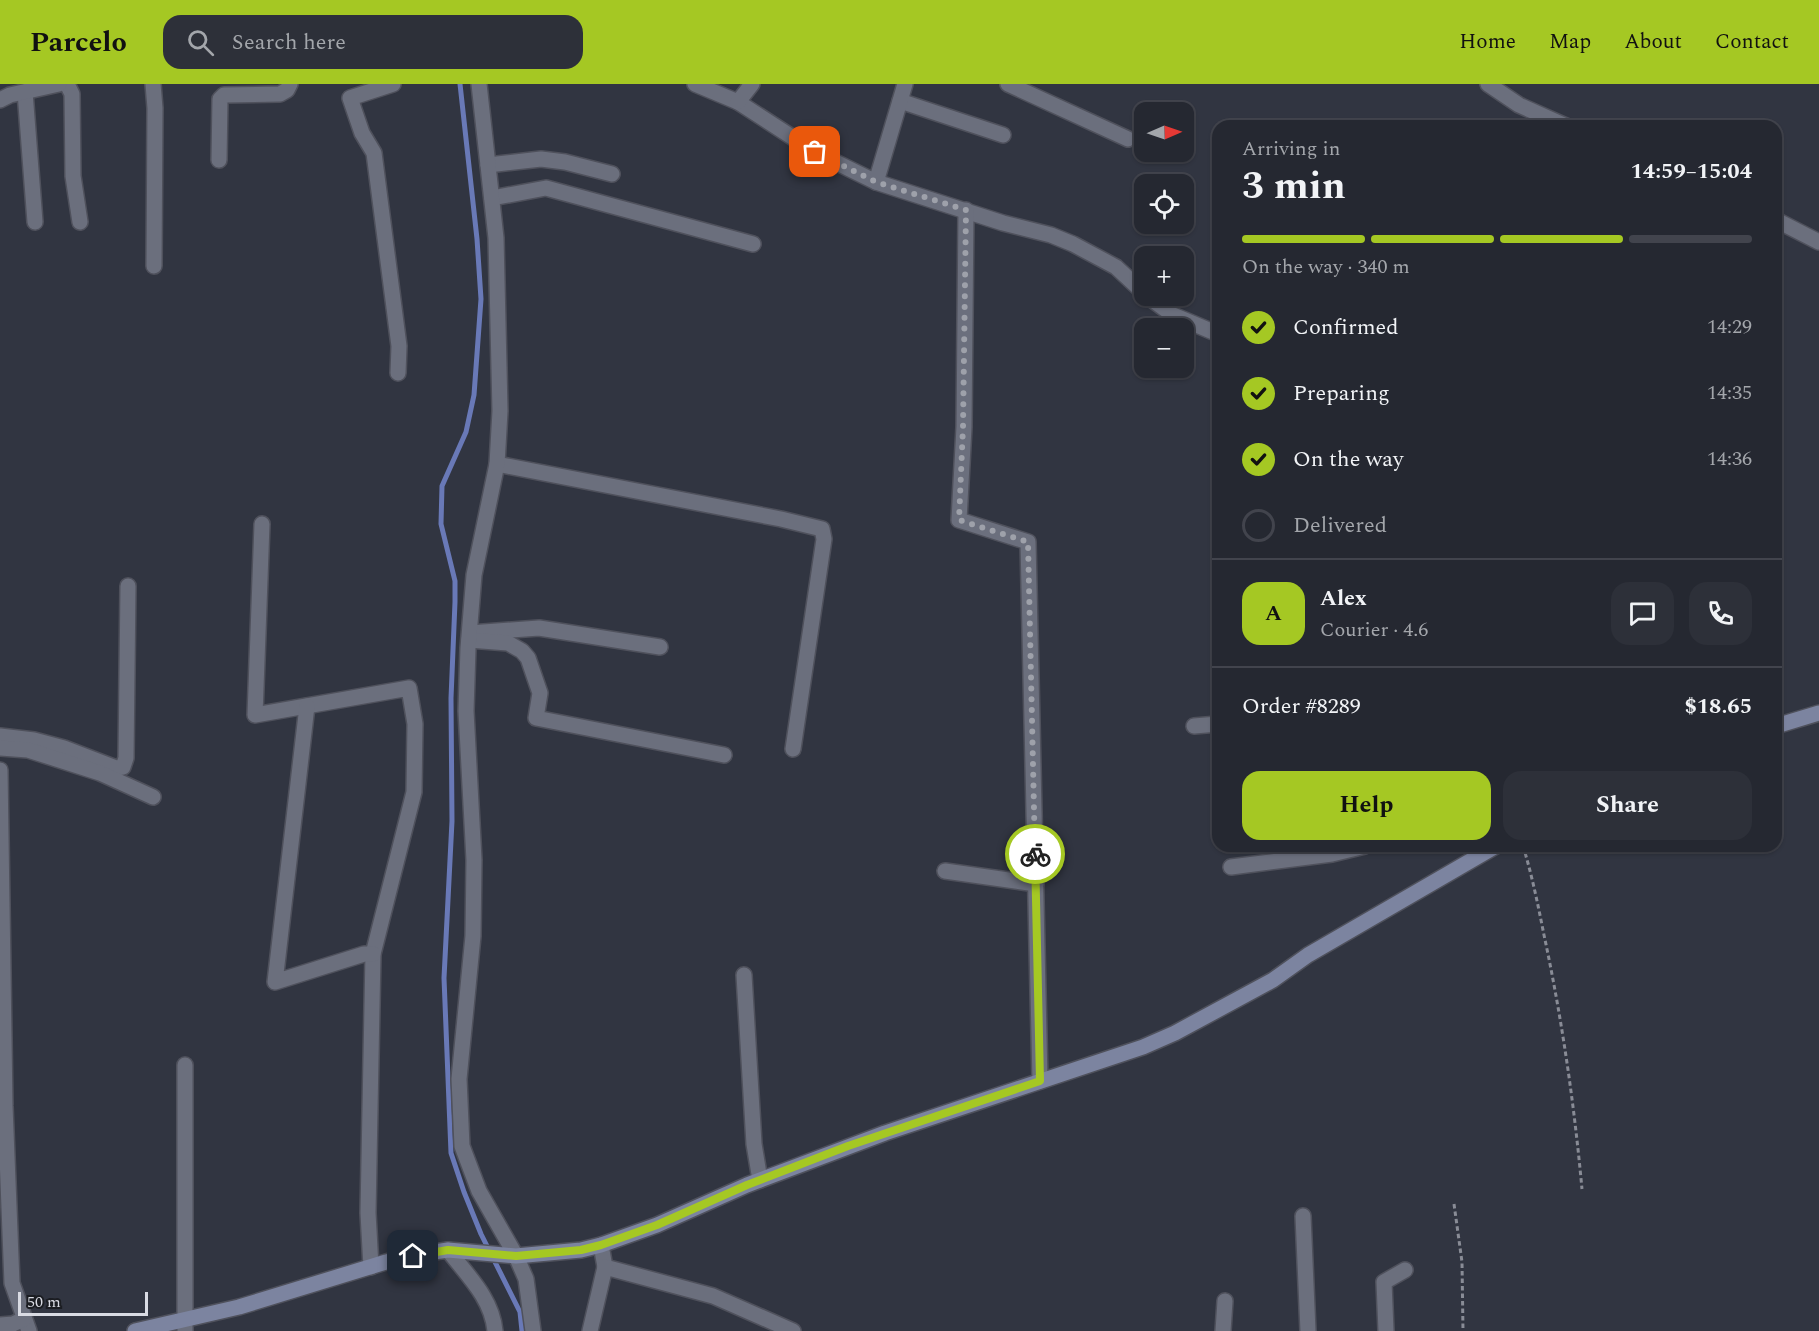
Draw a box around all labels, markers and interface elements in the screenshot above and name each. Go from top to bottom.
search box [163,15,583,69]
text: Parcelo [30,21,127,64]
icon: search [184,26,217,59]
text: Search here [232,26,346,59]
text: Home [1459,26,1516,58]
text: Map [1549,26,1591,58]
text: About [1624,26,1682,58]
text: Contact [1715,26,1789,58]
north arrow [1134,102,1194,162]
map controls [1134,102,1194,378]
pin [789,126,840,177]
text: Arriving in [1242,134,1340,164]
icon: bag [798,135,831,168]
text: 14:59–15:04 [1630,155,1752,188]
text: 3 min [1242,157,1346,216]
button: locate [1134,174,1194,234]
button: + [1134,246,1194,306]
text: On the way · 340 m [1242,252,1410,282]
icon: check [1242,311,1275,344]
text: Confirmed [1293,311,1399,344]
text: 14:29 [1707,312,1752,342]
button: − [1134,318,1194,378]
icon: check [1242,377,1275,410]
text: Preparing [1293,377,1390,410]
text: 14:35 [1707,378,1752,408]
icon: check [1242,443,1275,476]
text: On the way [1293,443,1404,476]
text: 14:36 [1707,444,1752,474]
text: Delivered [1293,509,1387,542]
text: Alex [1320,582,1367,615]
button: chat [1611,582,1674,645]
button: phone [1689,582,1752,645]
text: A [1265,597,1282,630]
text: Courier · 4.6 [1320,615,1428,645]
text: Order #8289 [1242,690,1361,723]
text: $18.65 [1684,690,1752,723]
button: Help [1242,771,1491,840]
button: Share [1503,771,1752,840]
courier [1005,824,1065,884]
icon: bike [1019,838,1052,871]
pin [387,1230,438,1281]
icon: home [396,1239,429,1272]
scale bar [18,1289,148,1316]
text: 50 m [27,1290,61,1314]

